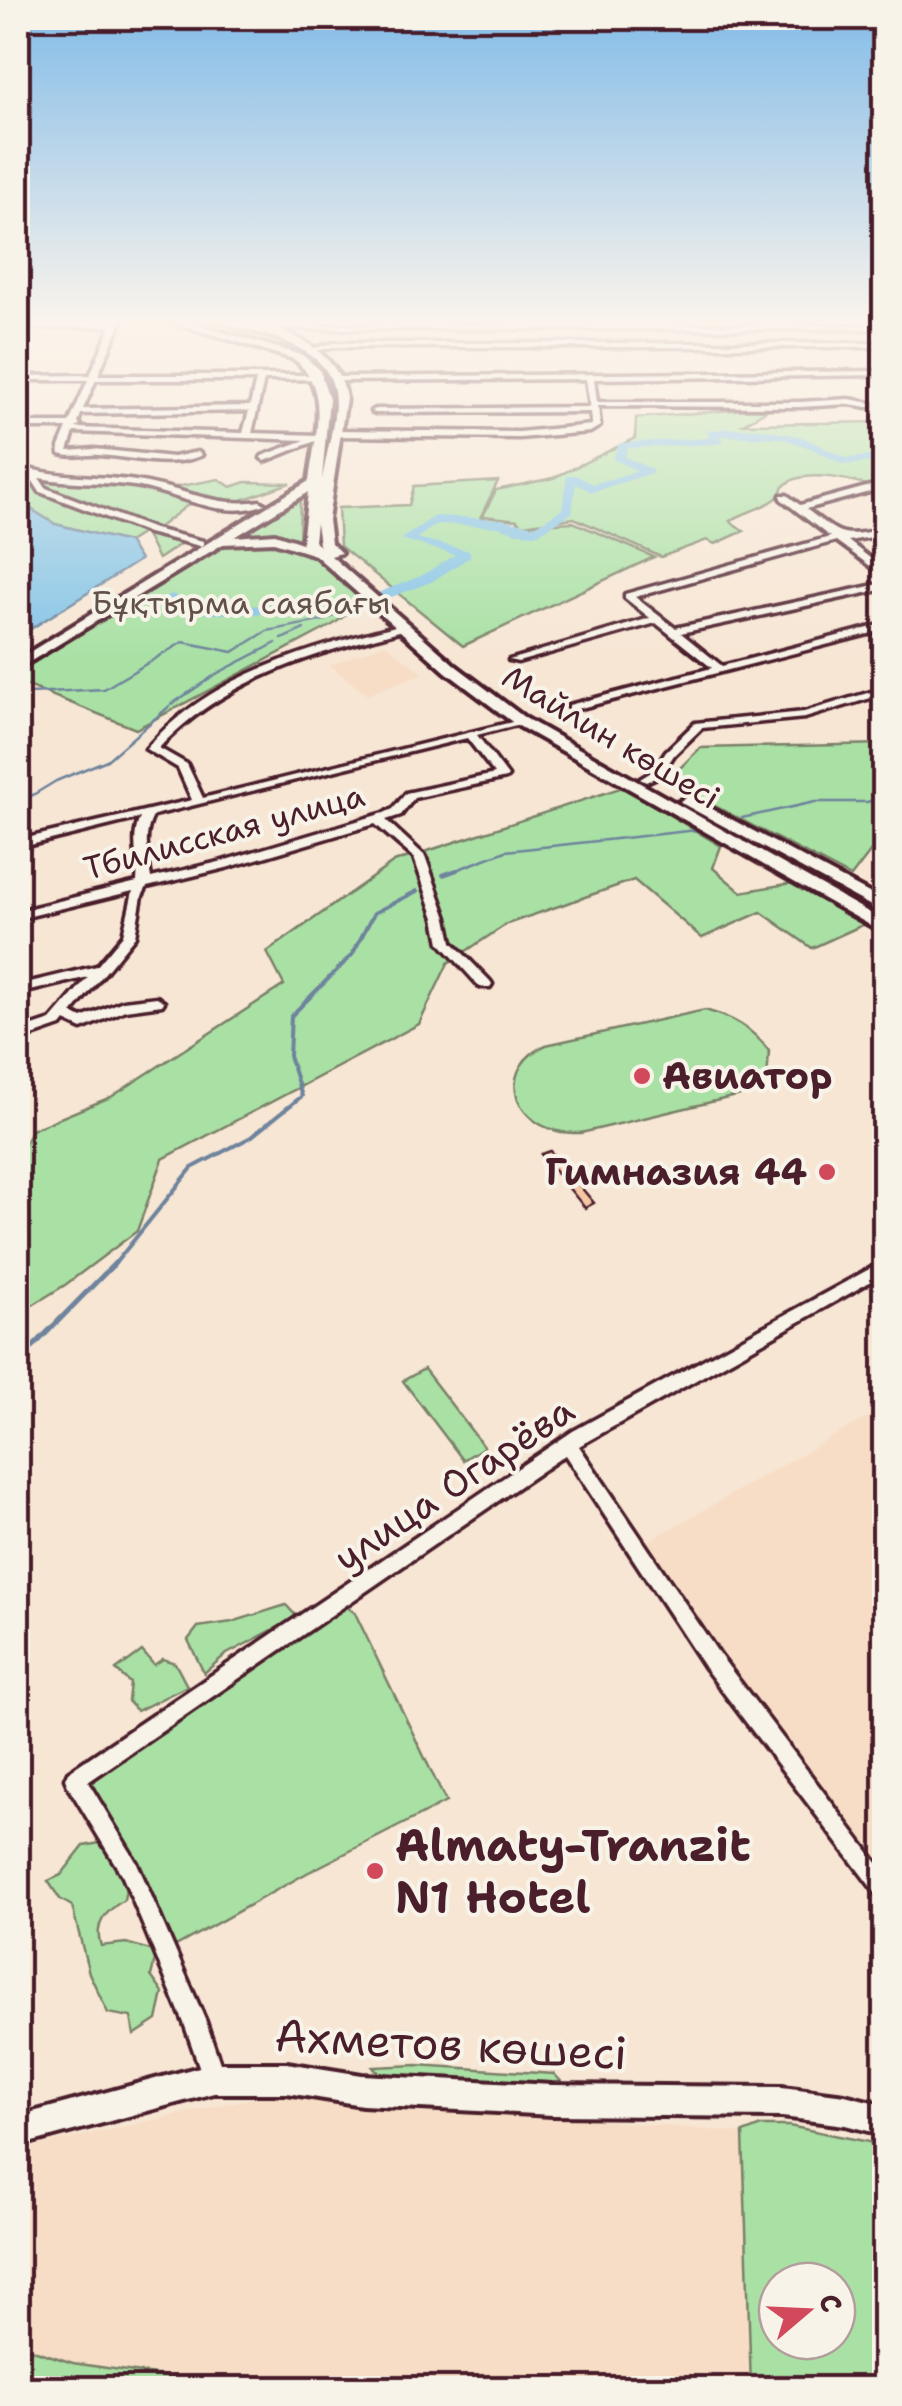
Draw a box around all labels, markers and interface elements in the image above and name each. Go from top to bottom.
park label: Бұқтырма саябағы [91,581,391,624]
street label: Майлин көшесі [495,655,728,818]
street label: Тбилисская улица [79,773,369,890]
place label: Авиатор [662,1050,832,1101]
marker: Авиатор [631,1065,653,1087]
place label: Гимназия 44 [545,1146,807,1197]
marker: Гимназия 44 [816,1161,838,1183]
street label: улица Огарёва [324,1384,584,1583]
place label: Almaty-Tranzit N1 Hotel [395,1815,751,1927]
marker: Almaty-Tranzit N1 Hotel [364,1860,386,1882]
street label: Ахметов көшесі [273,2005,629,2083]
north arrow [757,2261,857,2361]
text: С [810,2289,851,2317]

